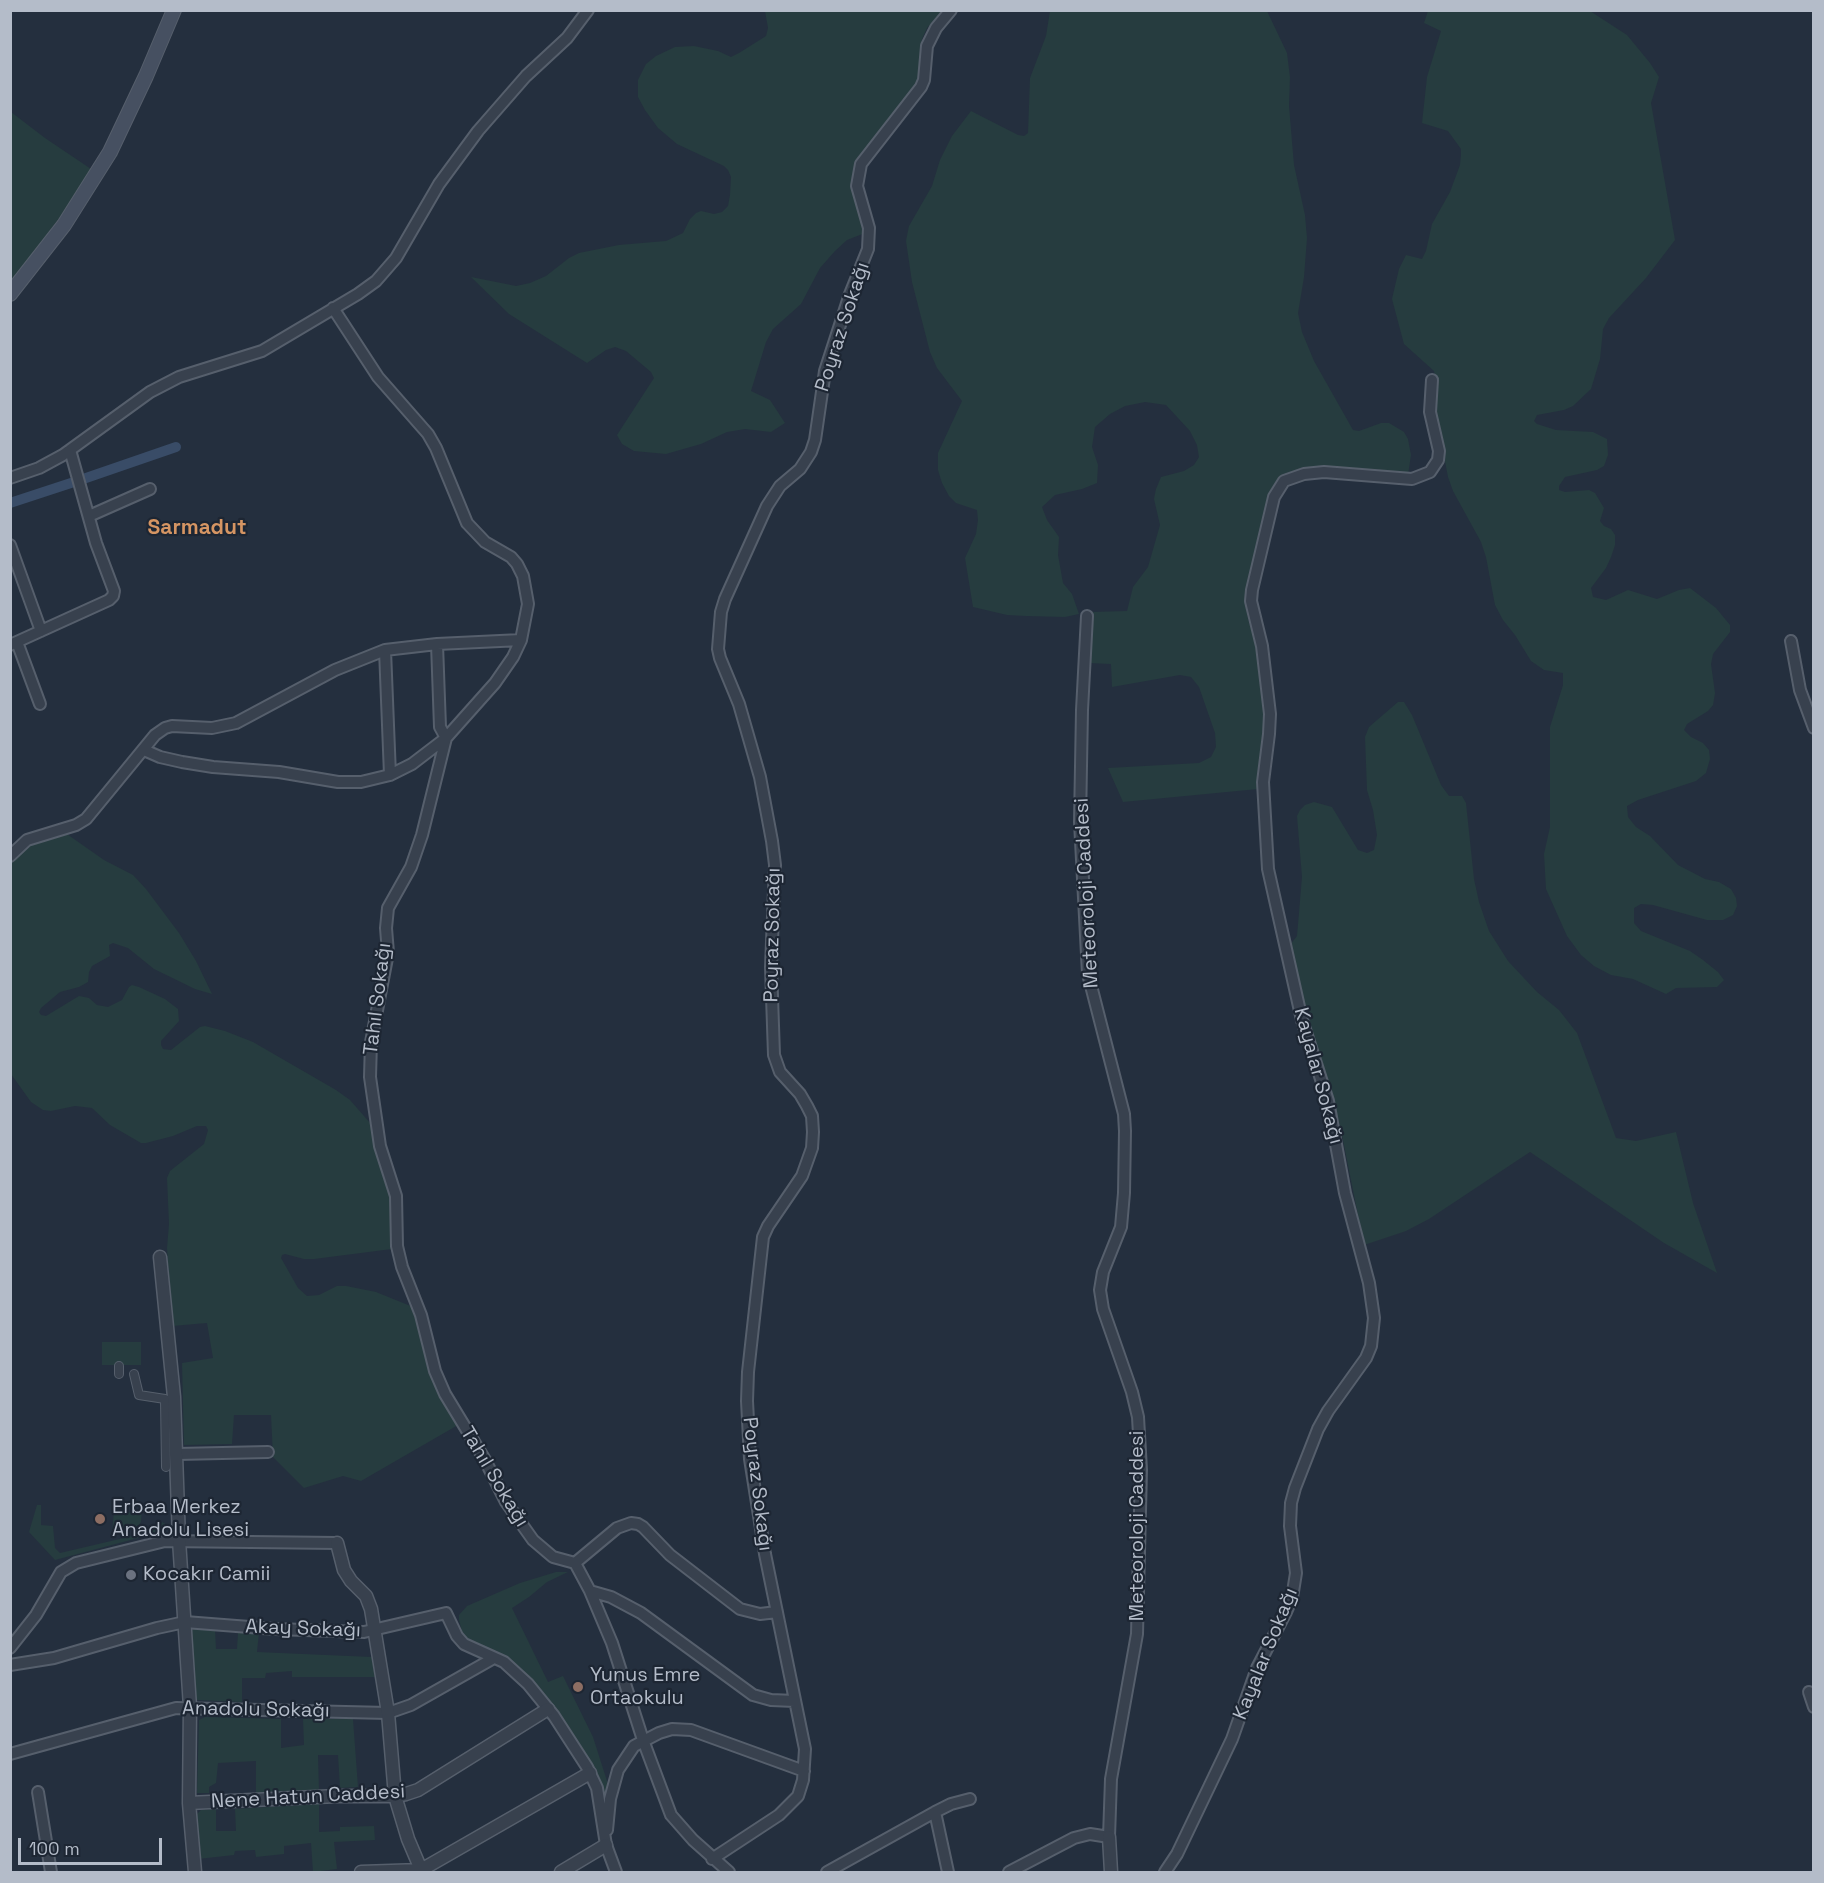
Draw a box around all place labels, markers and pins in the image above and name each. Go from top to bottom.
place label: Erbaa Merkez Anadolu Lisesi [112,1496,249,1543]
marker: Erbaa Merkez Anadolu Lisesi [93,1512,107,1526]
place label: Kocakır Camii [143,1563,270,1587]
marker: Kocakır Camii [124,1568,138,1582]
place label: Yunus Emre Ortaokulu [590,1664,700,1711]
marker: Yunus Emre Ortaokulu [571,1680,585,1694]

